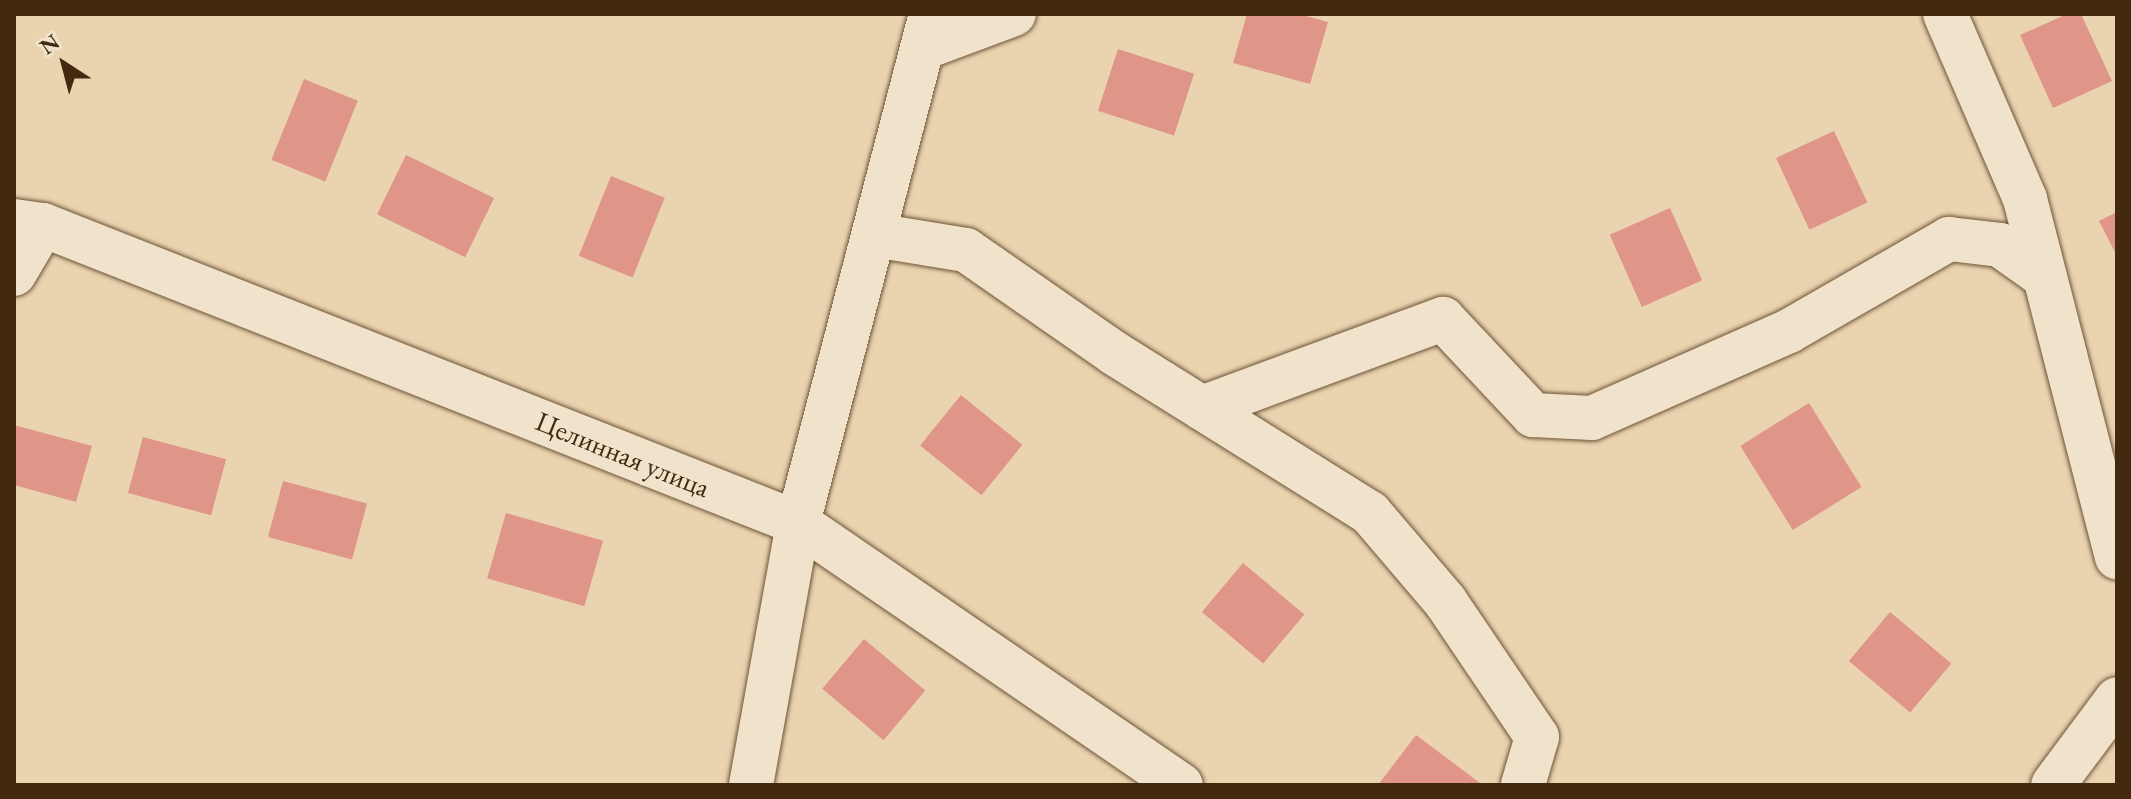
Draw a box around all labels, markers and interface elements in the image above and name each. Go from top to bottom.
north arrow [24,24,104,104]
text: N [34,27,65,61]
street label: Целинная улица [531,404,715,504]

